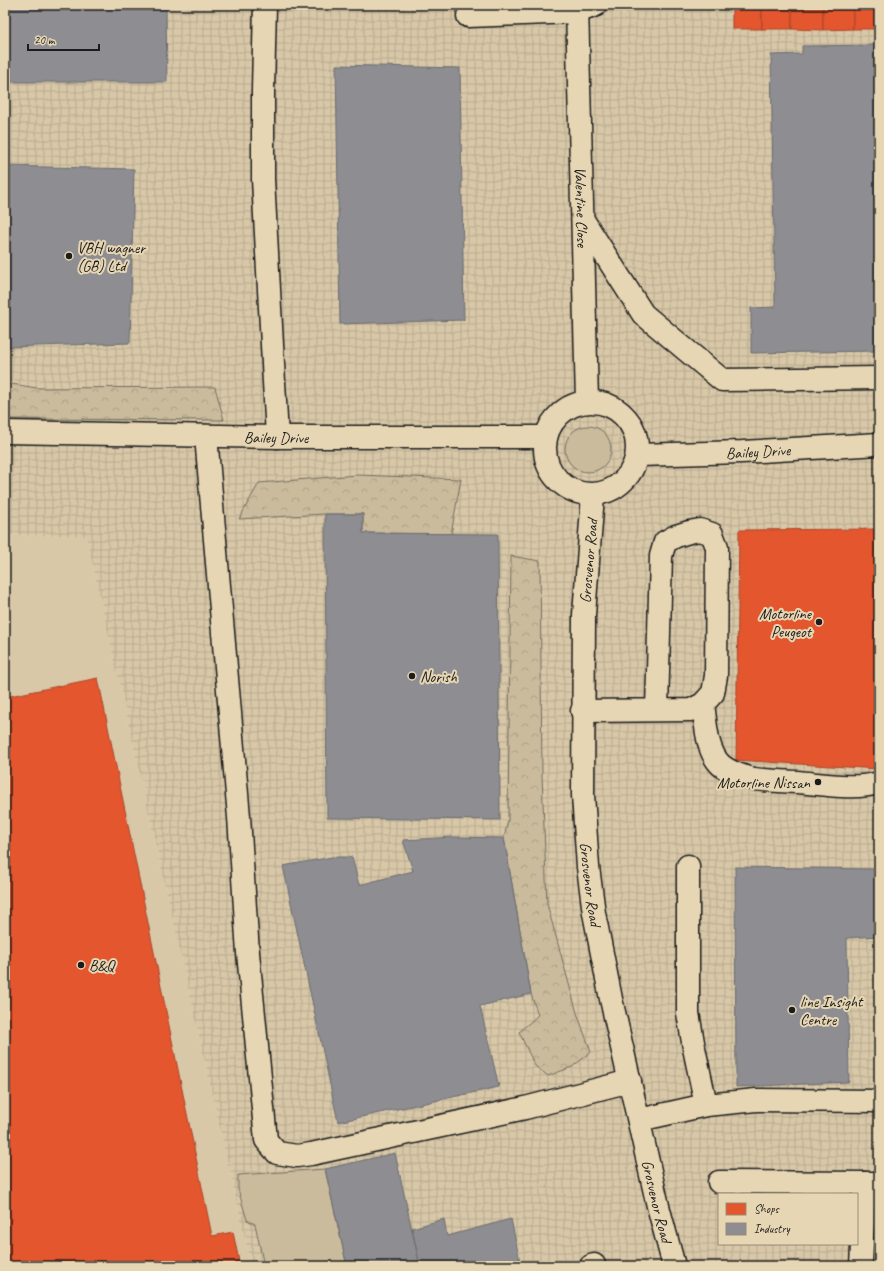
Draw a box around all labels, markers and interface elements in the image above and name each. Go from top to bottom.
scale bar [28,26,99,52]
text: 20 m [34,32,56,48]
street label: Valentine Close [570,167,592,249]
place label: VBH wagner (GB) Ltd [77,238,147,276]
marker: VBH wagner (GB) Ltd [64,251,74,261]
street label: Bailey Drive [244,427,310,448]
street label: Bailey Drive [726,440,792,463]
street label: Grosvenor Road [575,515,603,604]
place label: Motorline Peugeot [759,604,813,642]
marker: Motorline Peugeot [814,617,824,627]
place label: Norish [420,667,457,687]
marker: Norish [407,671,417,681]
place label: Motorline Nissan [717,773,811,793]
marker: Motorline Nissan [813,777,823,787]
street label: Grosvenor Road [575,842,606,931]
place label: B&Q [89,956,116,976]
marker: B&Q [76,960,86,970]
place label: line Insight Centre [800,992,864,1030]
marker: line Insight Centre [787,1005,797,1015]
street label: Grosvenor Road [637,1158,677,1248]
legend [718,1193,858,1245]
text: Shops [754,1201,779,1217]
text: Industry [754,1221,791,1237]

